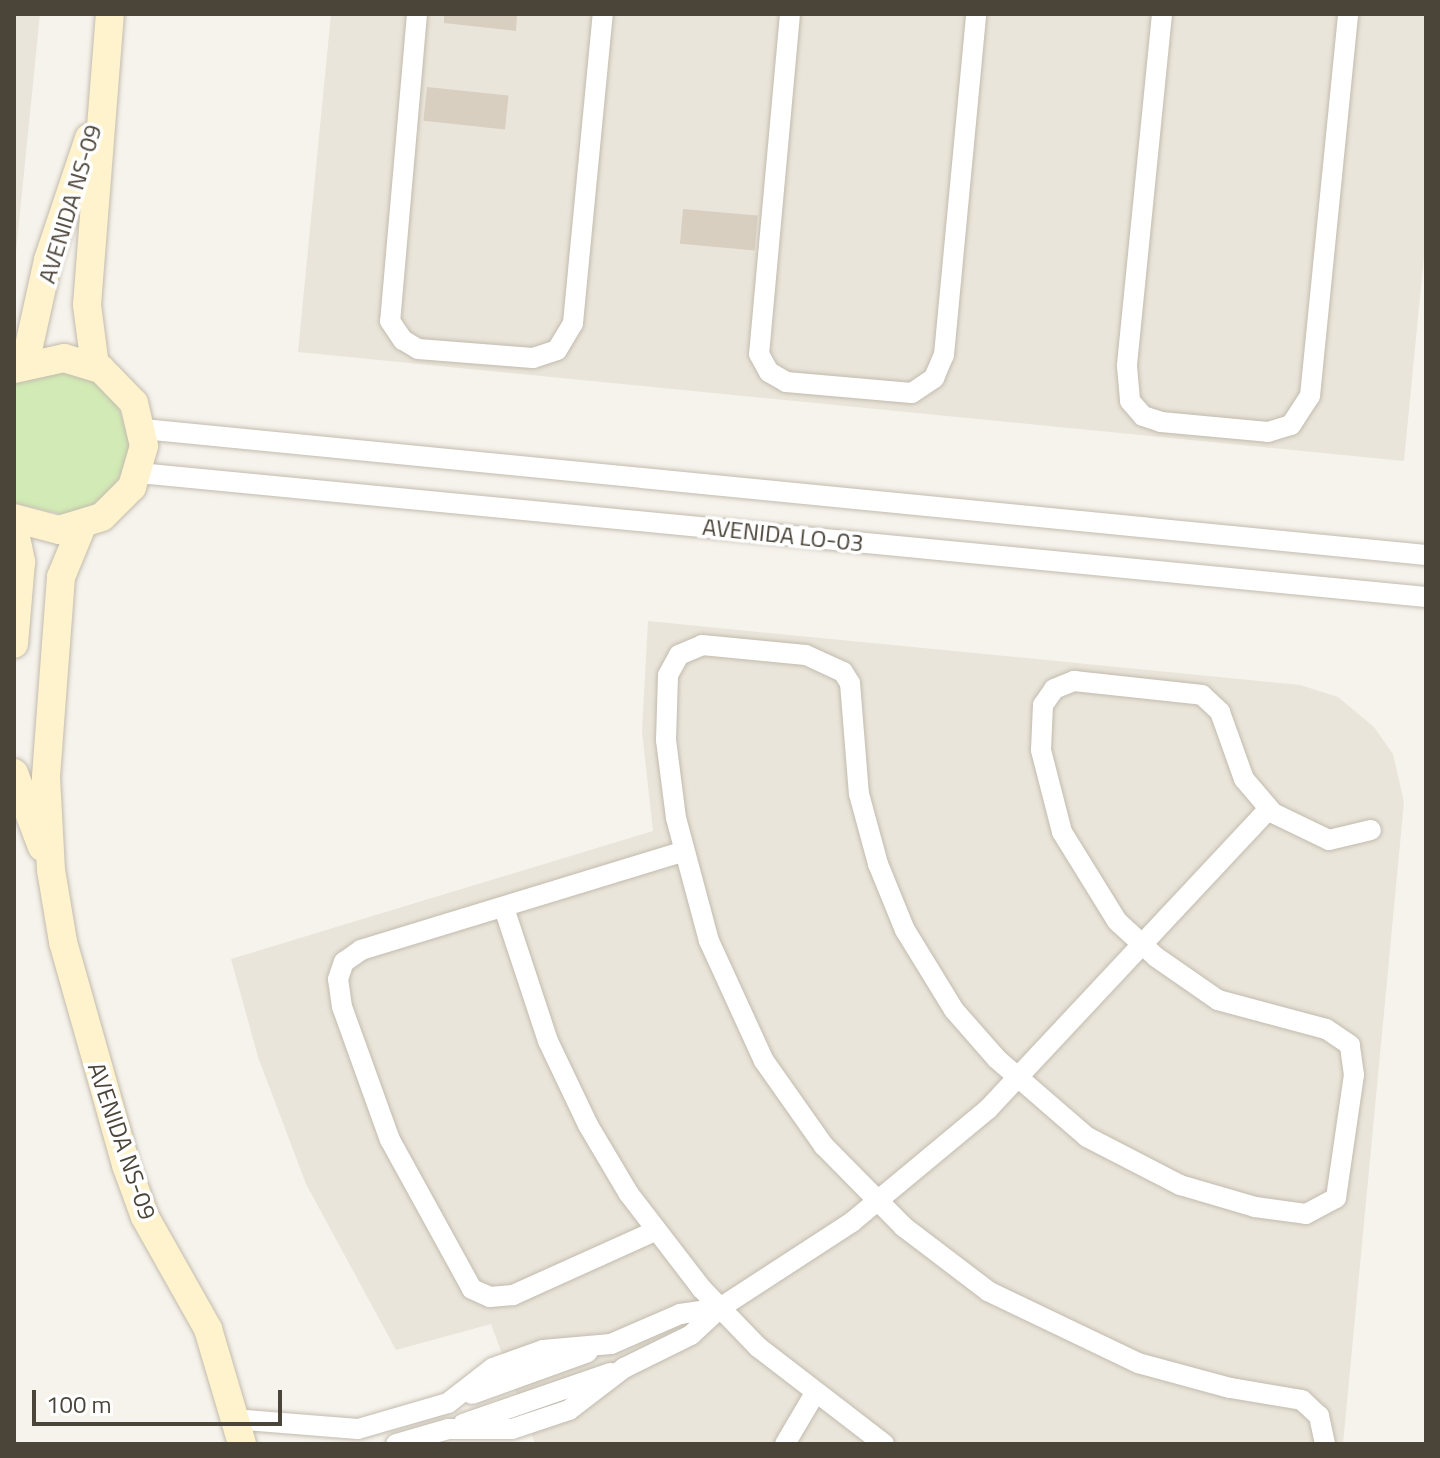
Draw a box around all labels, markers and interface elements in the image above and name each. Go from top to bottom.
street label: AVENIDA NS-09 [32,121,108,287]
street label: AVENIDA LO-03 [701,512,865,558]
street label: AVENIDA NS-09 [82,1059,162,1223]
scale bar [36,1374,286,1424]
text: 100 m [46,1386,112,1422]

